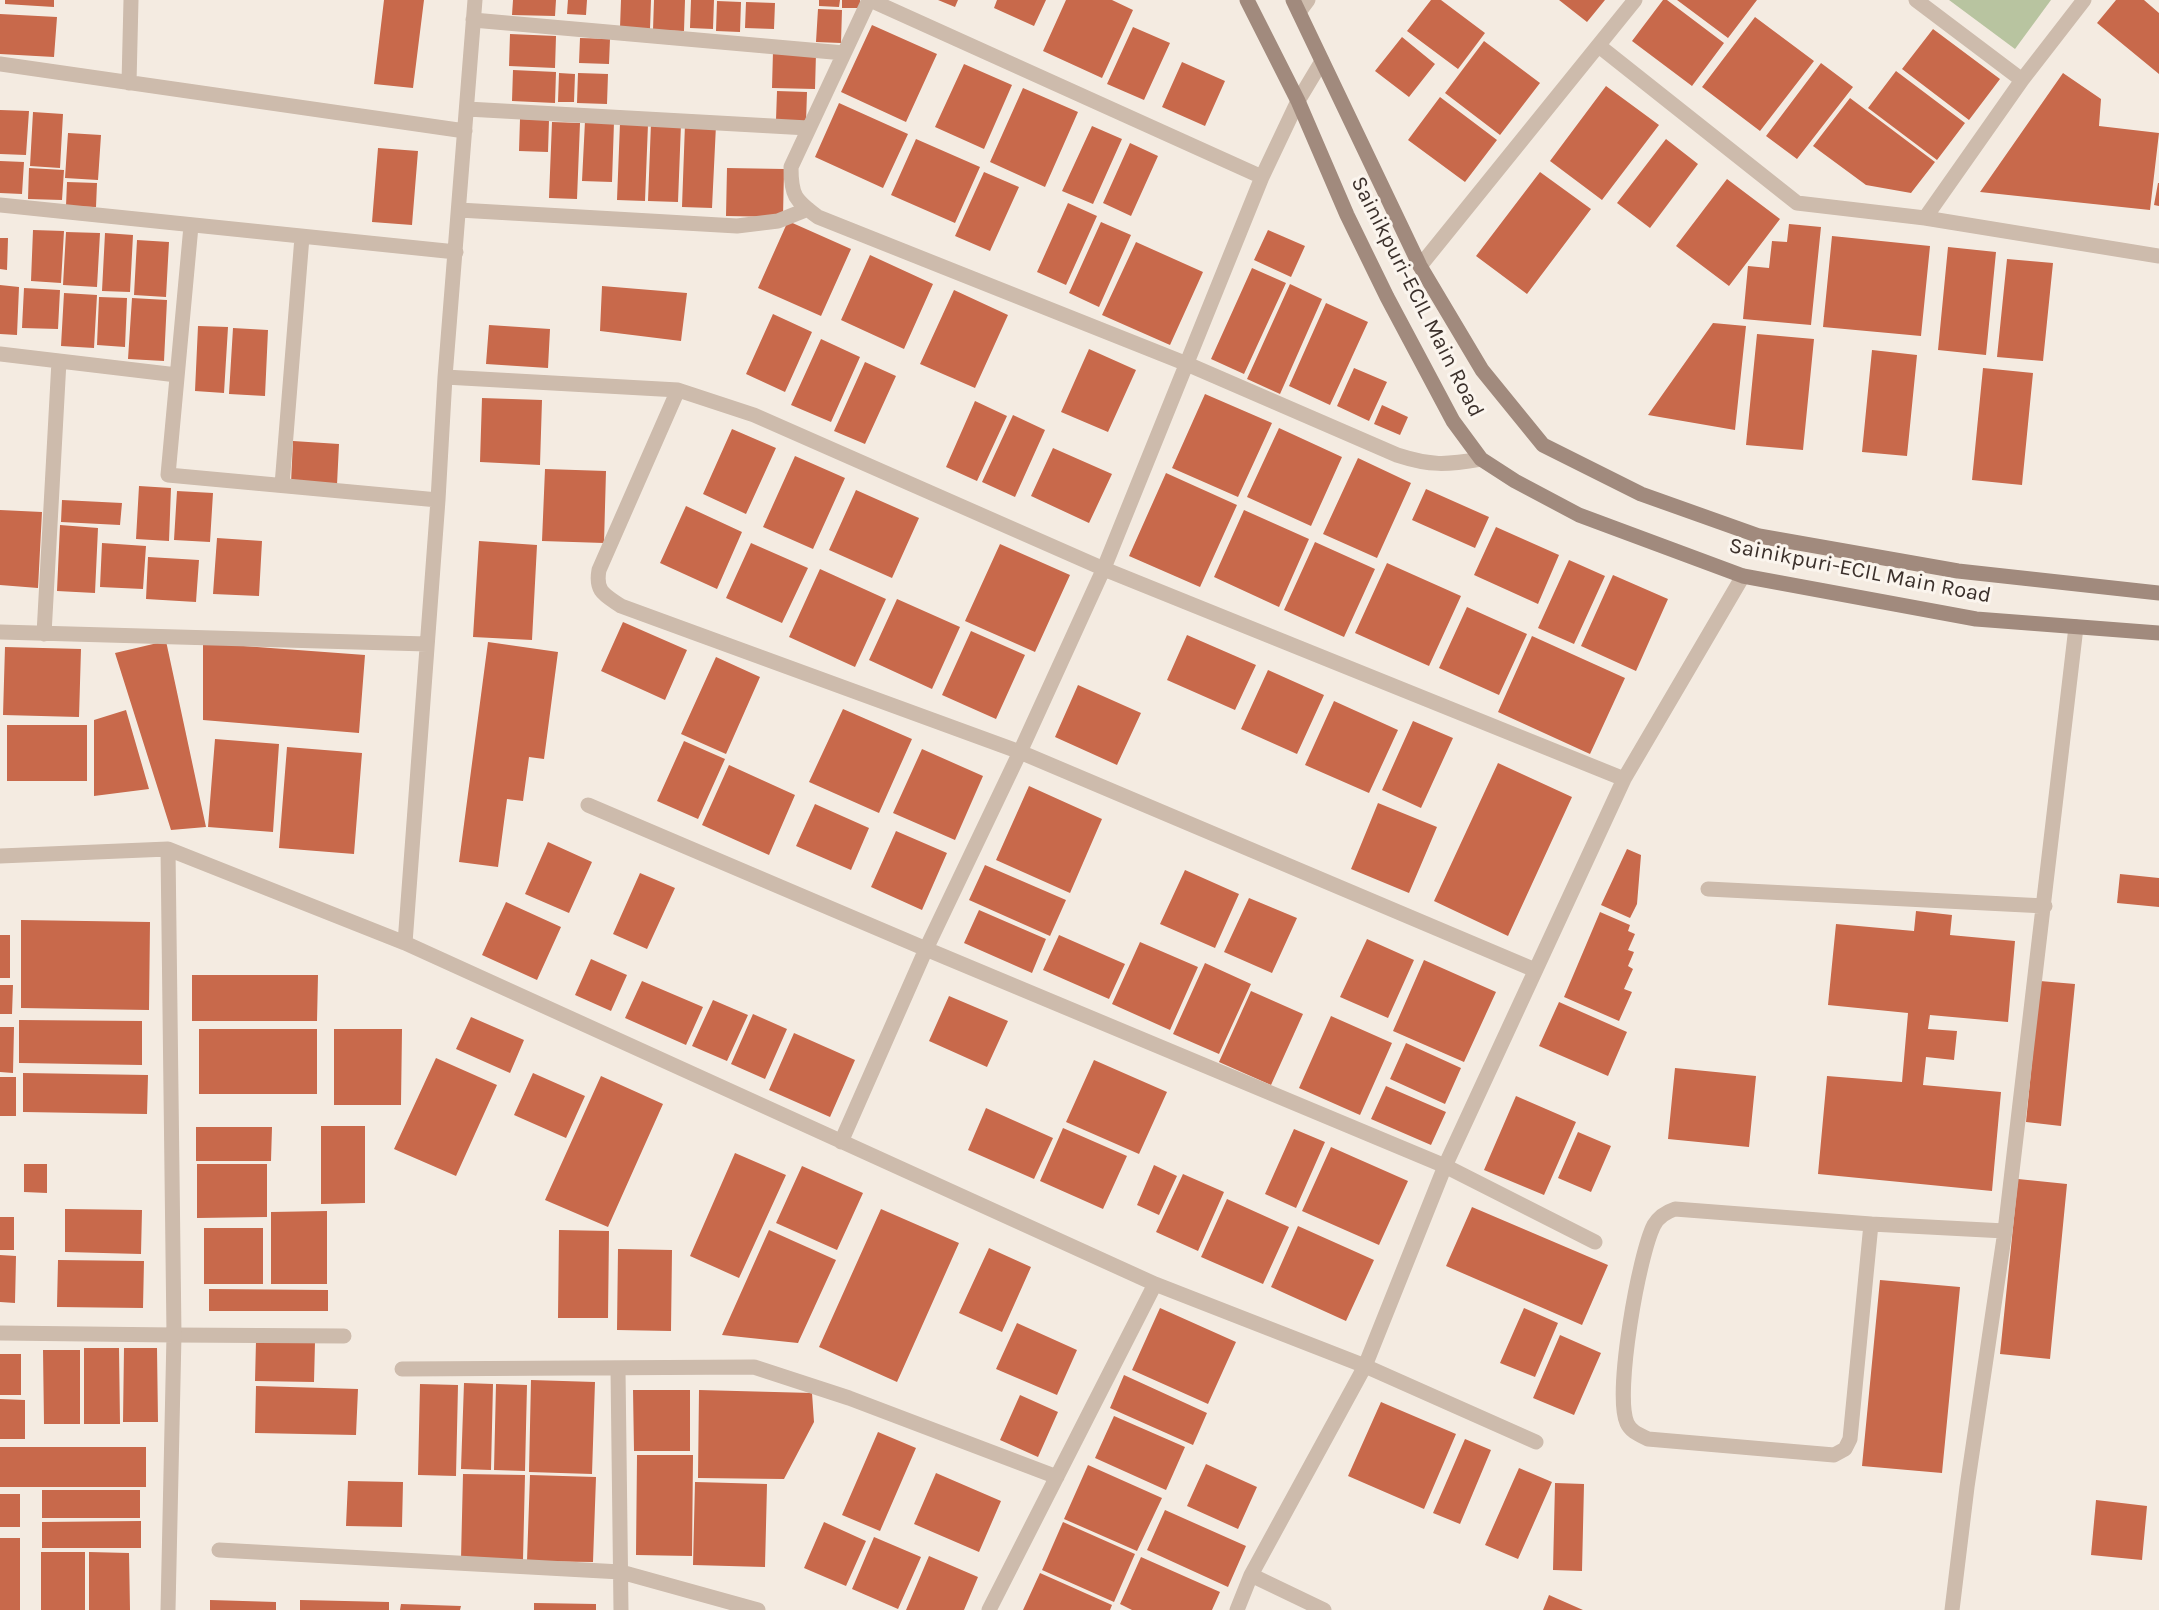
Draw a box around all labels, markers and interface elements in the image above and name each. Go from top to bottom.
street label: Sainikpuri-ECIL Main Road [1345,172,1489,422]
street label: Sainikpuri-ECIL Main Road [1727,533,1993,609]

